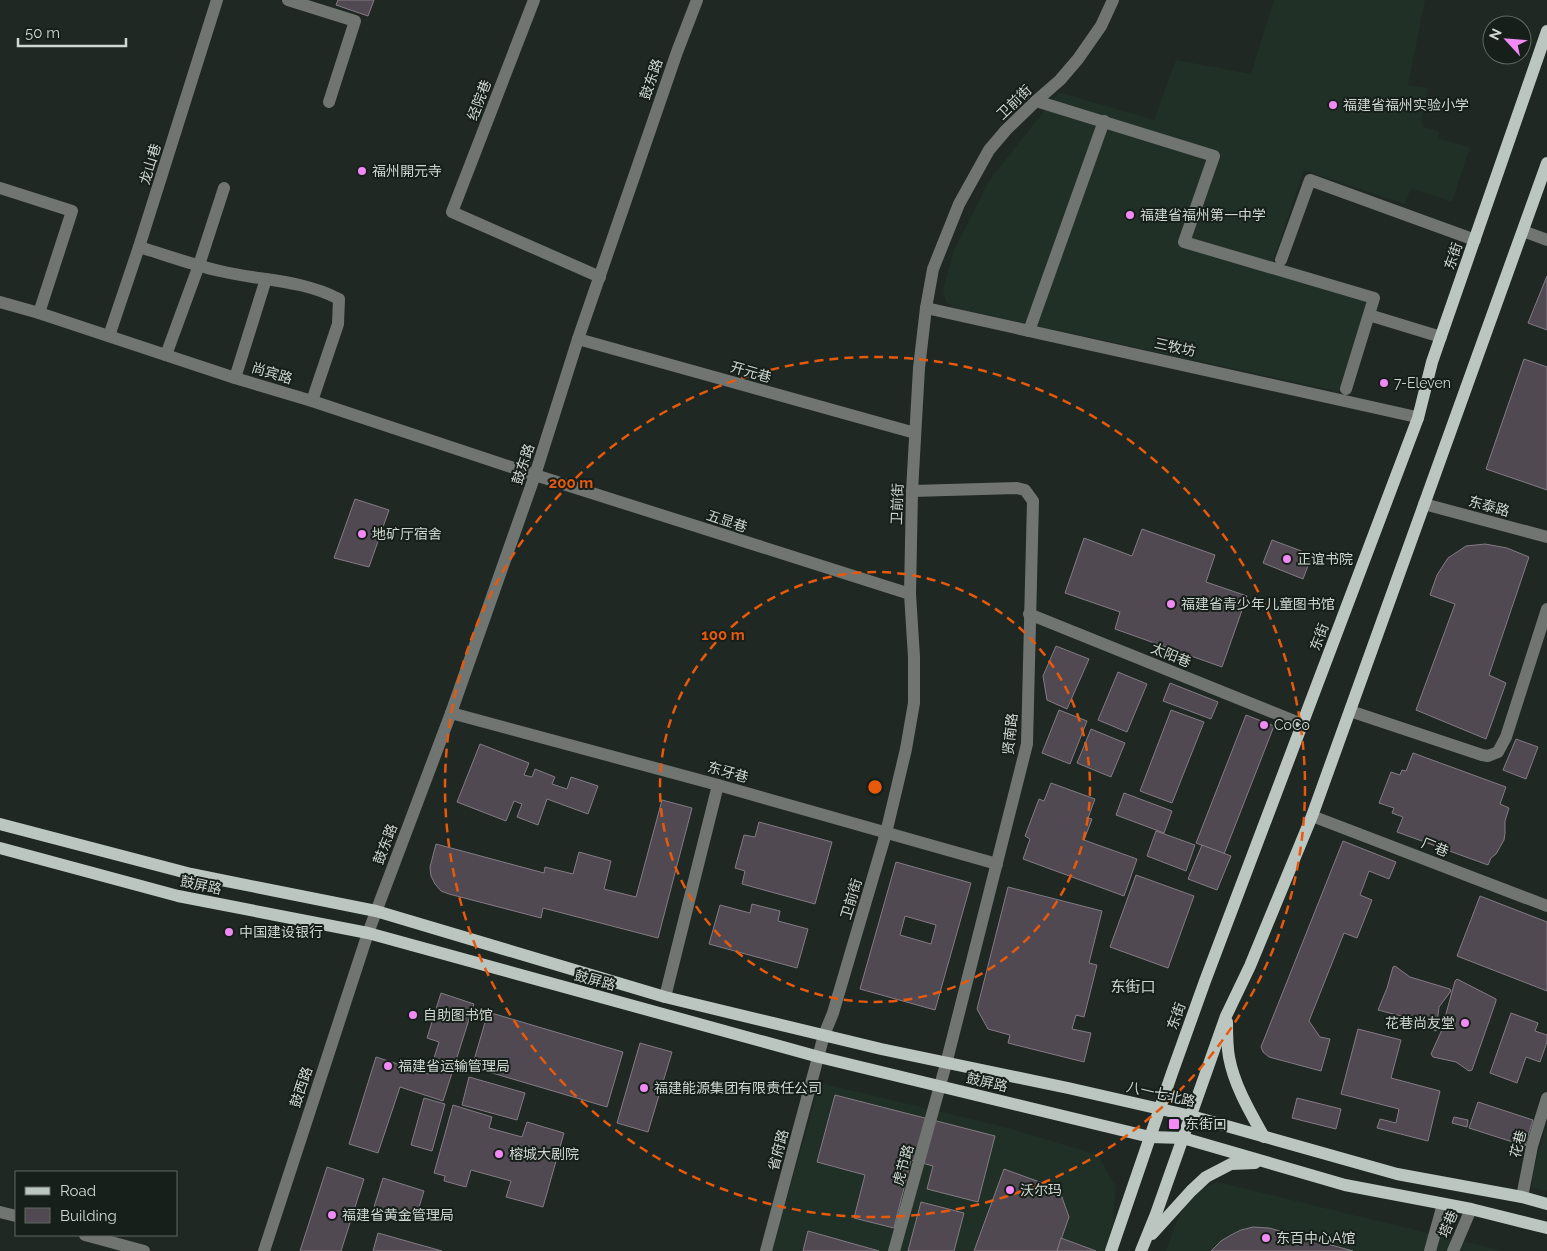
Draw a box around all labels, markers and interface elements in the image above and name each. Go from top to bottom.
scale bar [18,15,125,47]
north arrow [1482,15,1532,65]
text: 50 m [25,24,60,42]
text: N [1486,26,1505,43]
street label: 鼓东路 [637,57,665,101]
street label: 经院巷 [464,78,494,122]
street label: 卫前街 [993,82,1035,122]
place label: 福建省福州实验小学 [1343,97,1469,113]
marker: 福建省福州实验小学 [1327,99,1339,111]
street label: 龙山巷 [136,142,164,186]
place label: 福州開元寺 [372,163,442,179]
marker: 福州開元寺 [356,165,368,177]
place label: 福建省福州第一中学 [1140,207,1266,223]
marker: 福建省福州第一中学 [1124,209,1136,221]
street label: 东街 [1441,240,1465,272]
street label: 三牧坊 [1153,335,1197,359]
street label: 尚宾路 [250,359,294,387]
street label: 开元巷 [729,359,773,385]
place label: 7-Eleven [1394,375,1451,391]
marker: 7-Eleven [1378,377,1390,389]
street label: 鼓东路 [509,442,537,486]
text: 200 m [549,474,593,492]
street label: 卫前街 [888,483,906,525]
street label: 东泰路 [1467,493,1511,519]
street label: 五显巷 [705,507,749,535]
place label: 地矿厅宿舍 [372,526,442,542]
marker: 地矿厅宿舍 [356,528,368,540]
place label: 正谊书院 [1297,551,1353,567]
marker: 正谊书院 [1281,553,1293,565]
place label: 福建省青少年儿童图书馆 [1181,596,1335,612]
marker: 福建省青少年儿童图书馆 [1165,598,1177,610]
street label: 东街 [1307,621,1331,653]
text: 100 m [701,626,745,644]
street label: 太阳巷 [1149,640,1193,670]
street label: 贤南路 [1000,712,1020,756]
place label: CoCo [1274,717,1310,733]
marker: CoCo [1258,719,1270,731]
street label: 东牙巷 [706,759,750,785]
centre of rings [866,778,884,796]
street label: 鼓东路 [370,822,400,866]
street label: 厂巷 [1419,835,1451,859]
street label: 鼓屏路 [179,873,223,897]
street label: 卫前街 [837,877,865,921]
place label: 中国建设银行 [239,924,323,940]
marker: 中国建设银行 [223,926,235,938]
street label: 鼓屏路 [573,967,617,993]
district label: 东街口 [1110,978,1156,996]
street label: 东街 [1164,1000,1188,1032]
place label: 自助图书馆 [423,1007,493,1023]
marker: 自助图书馆 [407,1009,419,1021]
place label: 花巷尚友堂 [1385,1015,1455,1031]
marker: 花巷尚友堂 [1459,1017,1471,1029]
place label: 福建省运输管理局 [398,1058,510,1074]
marker: 福建省运输管理局 [382,1060,394,1072]
street label: 鼓西路 [287,1065,315,1109]
street label: 鼓屏路 [965,1069,1009,1095]
street label: 八一七北路 [1125,1078,1197,1110]
place label: 福建能源集团有限责任公司 [654,1080,822,1096]
marker: 福建能源集团有限责任公司 [638,1082,650,1094]
place label: 东街口 [1185,1116,1227,1132]
marker: 东街口 [1167,1117,1181,1131]
street label: 省府路 [765,1128,791,1172]
street label: 花巷 [1507,1128,1529,1160]
street label: 虎节路 [890,1143,916,1187]
place label: 榕城大剧院 [509,1146,579,1162]
marker: 榕城大剧院 [493,1148,505,1160]
legend [15,1171,178,1236]
text: Road [60,1182,96,1200]
place label: 沃尔玛 [1020,1182,1062,1198]
marker: 沃尔玛 [1004,1184,1016,1196]
text: Building [60,1207,117,1225]
place label: 福建省黄金管理局 [342,1207,454,1223]
street label: 塔巷 [1435,1208,1461,1240]
marker: 福建省黄金管理局 [326,1209,338,1221]
place label: 东百中心A馆 [1276,1230,1355,1246]
marker: 东百中心A馆 [1260,1232,1272,1244]

